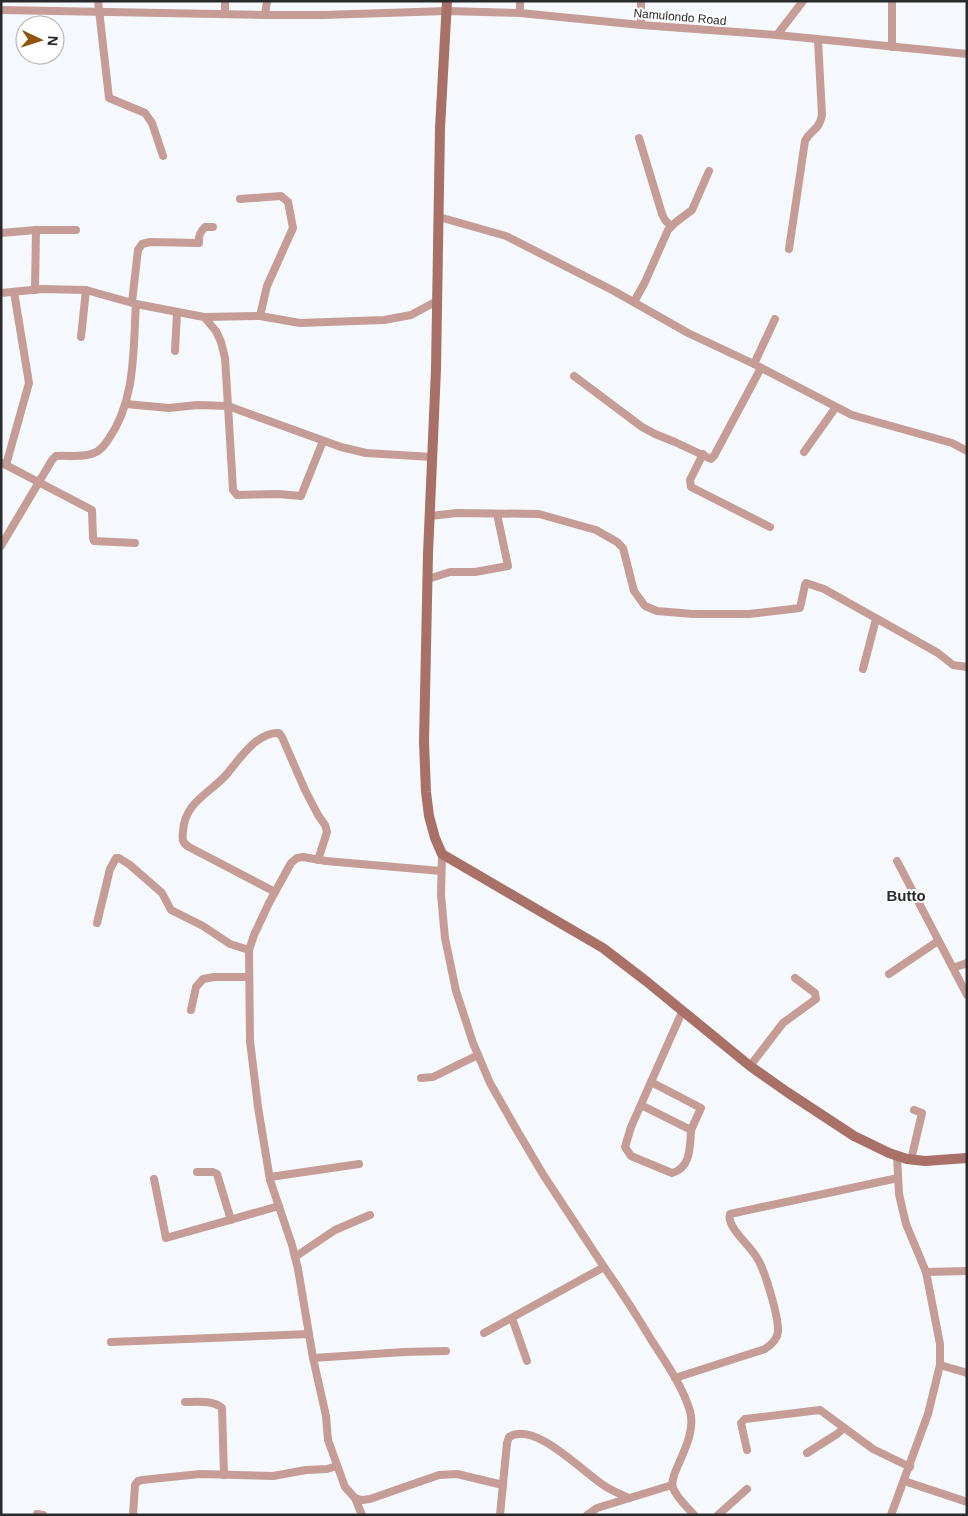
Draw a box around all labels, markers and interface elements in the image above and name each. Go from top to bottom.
street label: Namulondo Road [633,6,727,28]
north arrow [15,15,65,65]
text: N [45,35,61,47]
district label: Butto [886,887,926,904]

